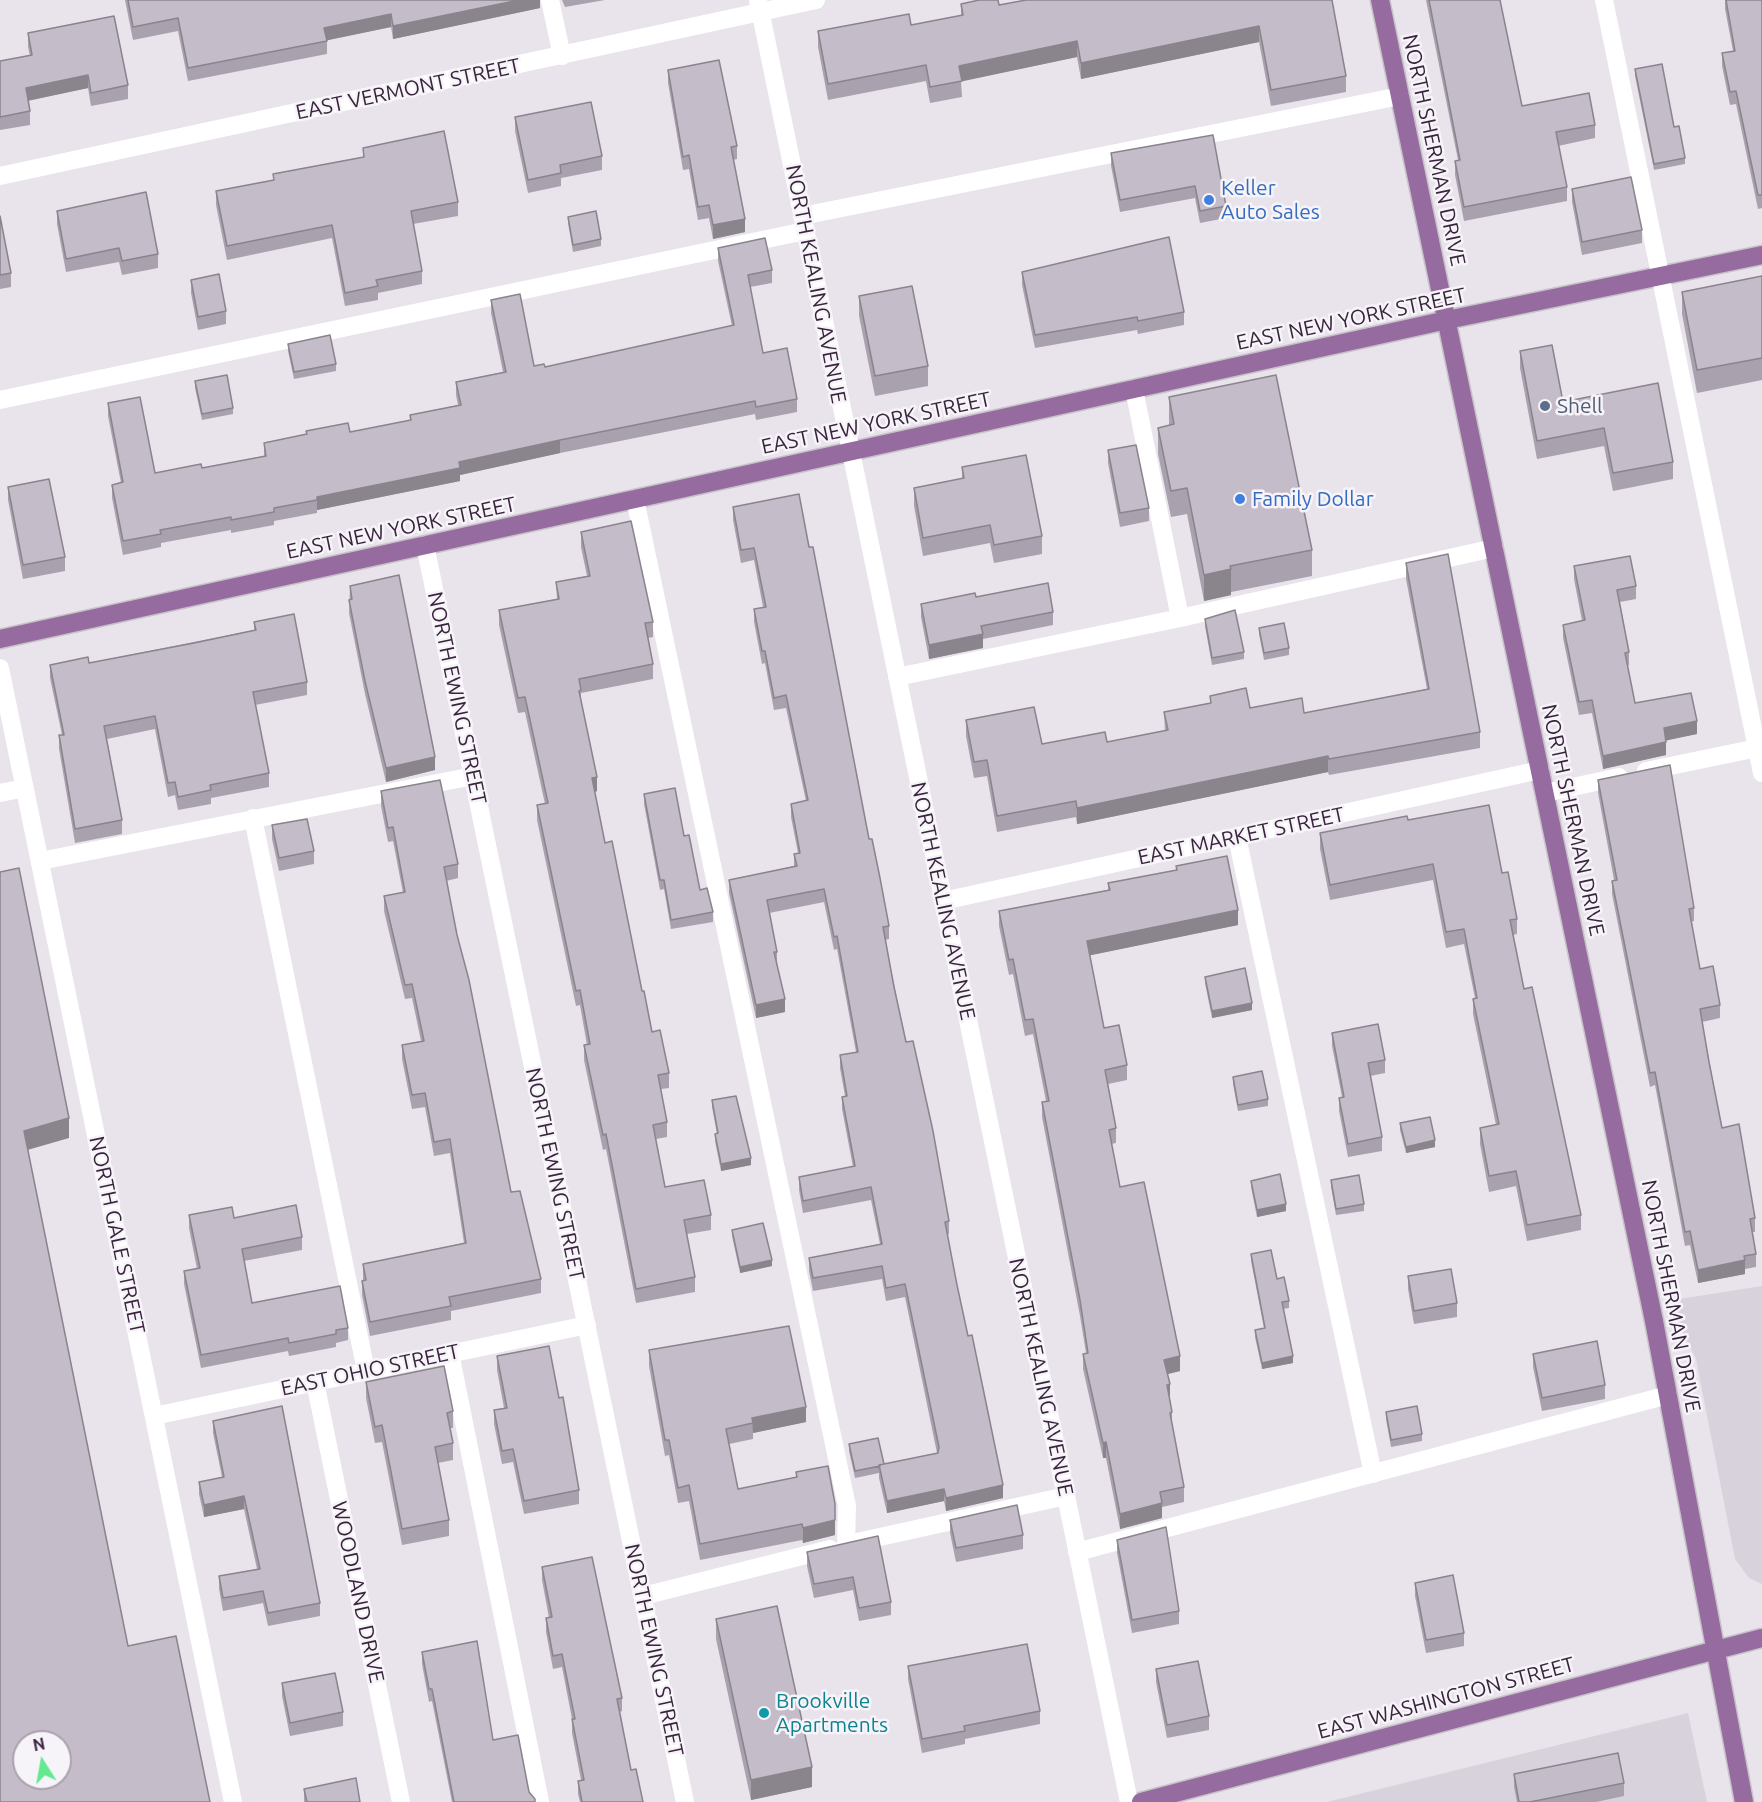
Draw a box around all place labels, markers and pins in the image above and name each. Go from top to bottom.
place label: Keller Auto Sales [1221,175,1320,225]
marker: Keller Auto Sales [1202,193,1216,207]
place label: Shell [1557,393,1603,419]
marker: Shell [1538,399,1552,413]
place label: Family Dollar [1252,486,1374,512]
marker: Family Dollar [1233,492,1247,506]
place label: Brookville Apartments [776,1688,888,1738]
marker: Brookville Apartments [757,1706,771,1720]

